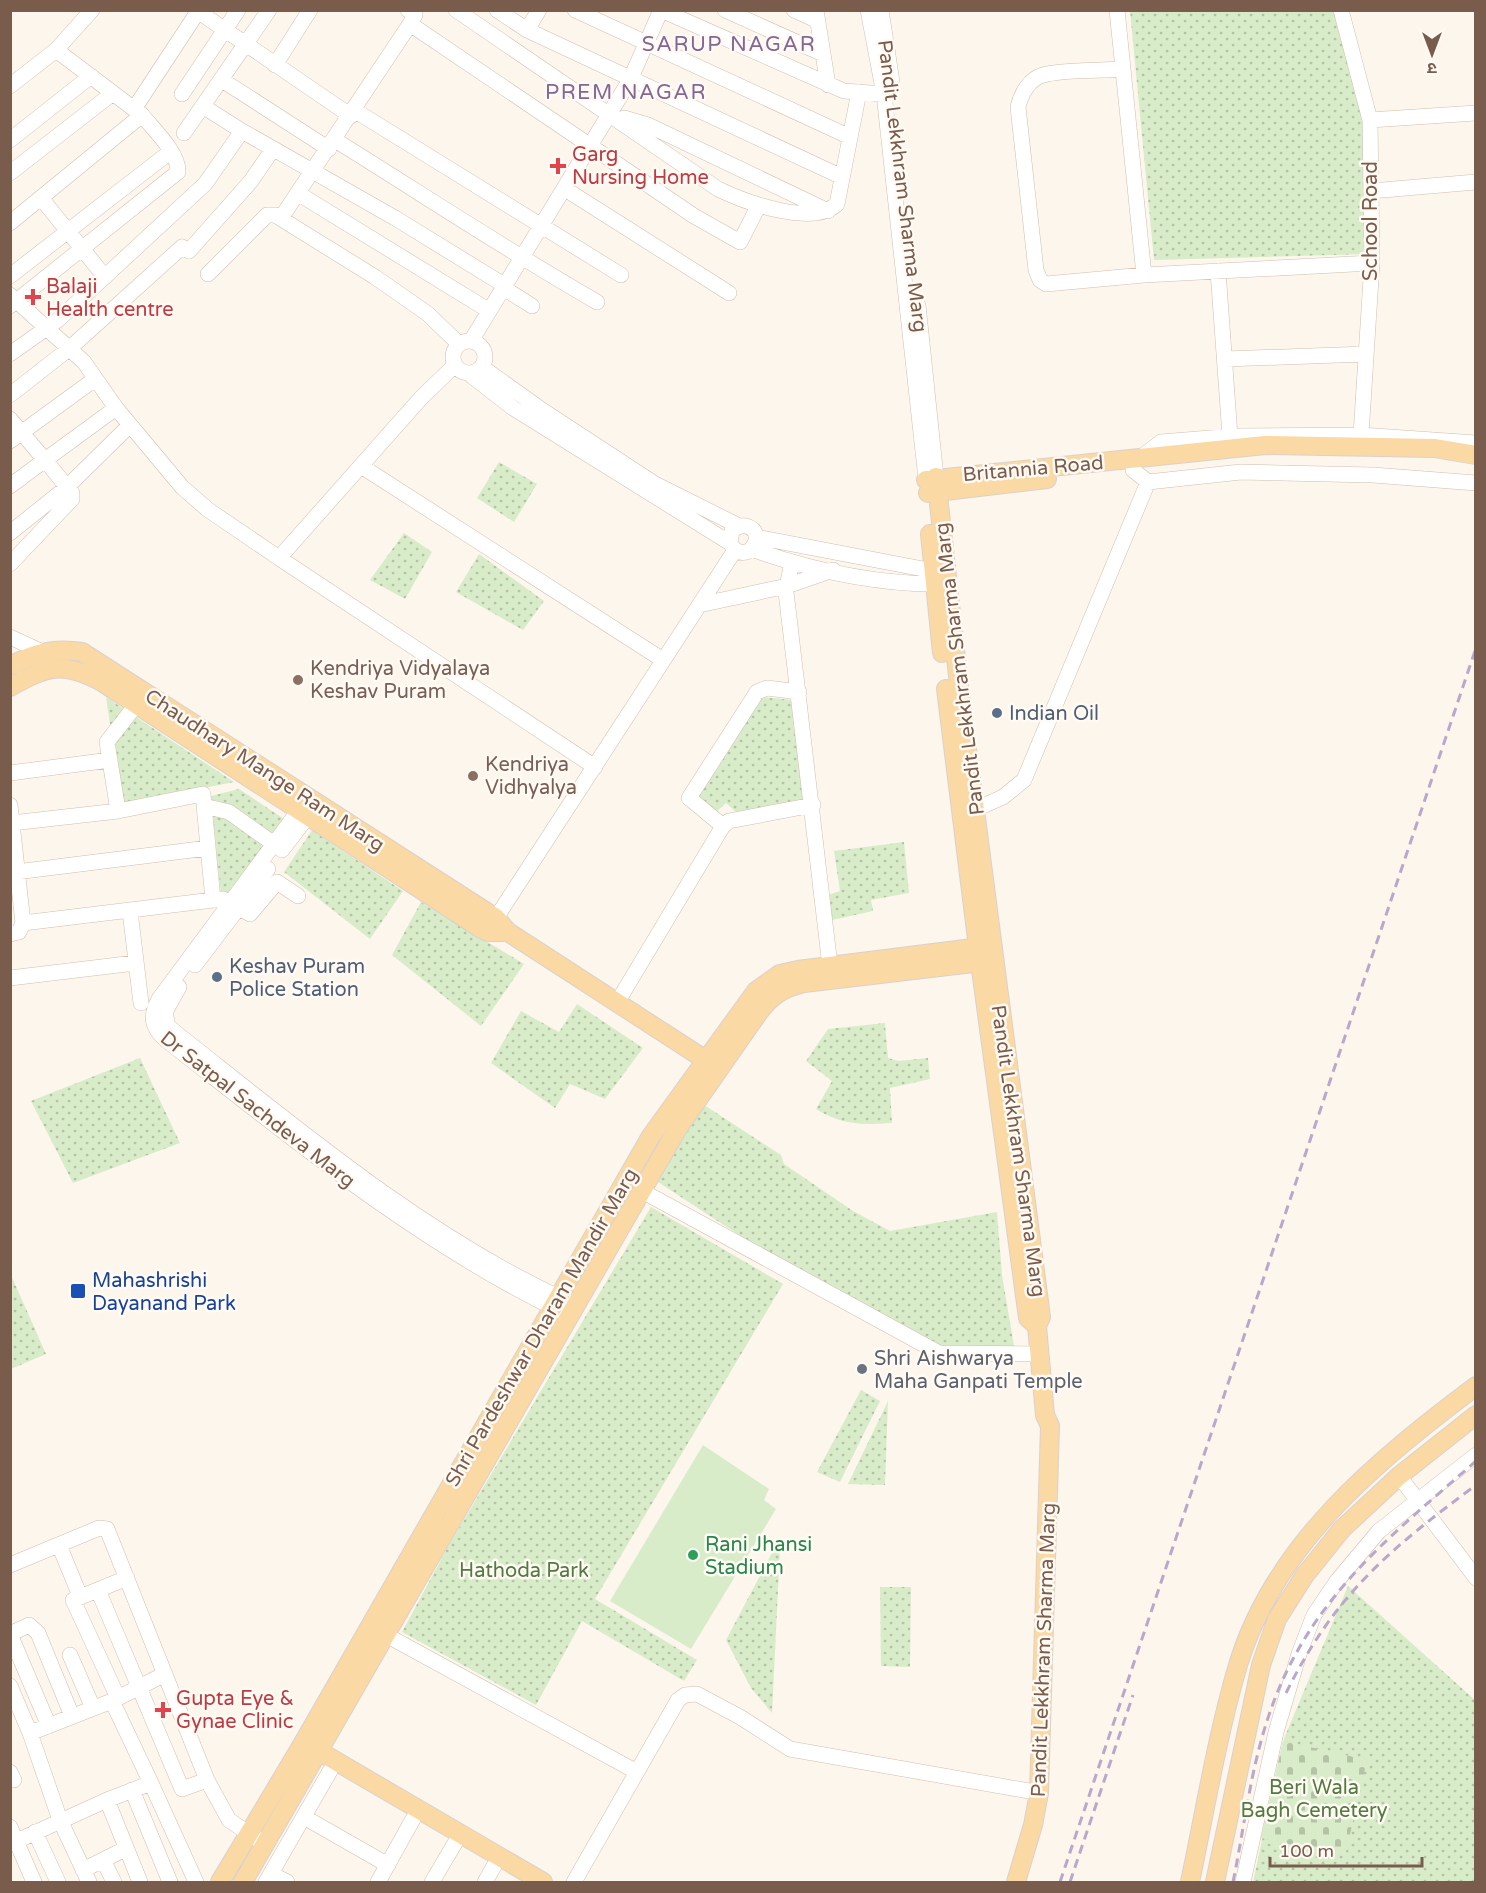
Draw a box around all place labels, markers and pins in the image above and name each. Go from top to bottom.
place label: Garg Nursing Home [572,143,709,190]
marker: Garg Nursing Home [549,157,567,175]
place label: Balaji Health centre [46,275,174,322]
marker: Balaji Health centre [24,288,42,306]
place label: Kendriya Vidyalaya Keshav Puram [310,657,490,704]
marker: Kendriya Vidyalaya Keshav Puram [291,673,305,687]
place label: Indian Oil [1009,702,1099,726]
marker: Indian Oil [990,706,1004,720]
place label: Kendriya Vidhyalya [485,753,577,800]
marker: Kendriya Vidhyalya [466,769,480,783]
place label: Keshav Puram Police Station [229,955,365,1002]
marker: Keshav Puram Police Station [210,970,224,984]
place label: Mahashrishi Dayanand Park [92,1269,236,1316]
marker: Mahashrishi Dayanand Park [69,1282,87,1300]
place label: Shri Aishwarya Maha Ganpati Temple [874,1347,1083,1394]
marker: Shri Aishwarya Maha Ganpati Temple [855,1362,869,1376]
place label: Rani Jhansi Stadium [705,1533,812,1580]
marker: Rani Jhansi Stadium [686,1548,700,1562]
place label: Gupta Eye & Gynae Clinic [176,1687,294,1734]
marker: Gupta Eye & Gynae Clinic [154,1701,172,1719]

